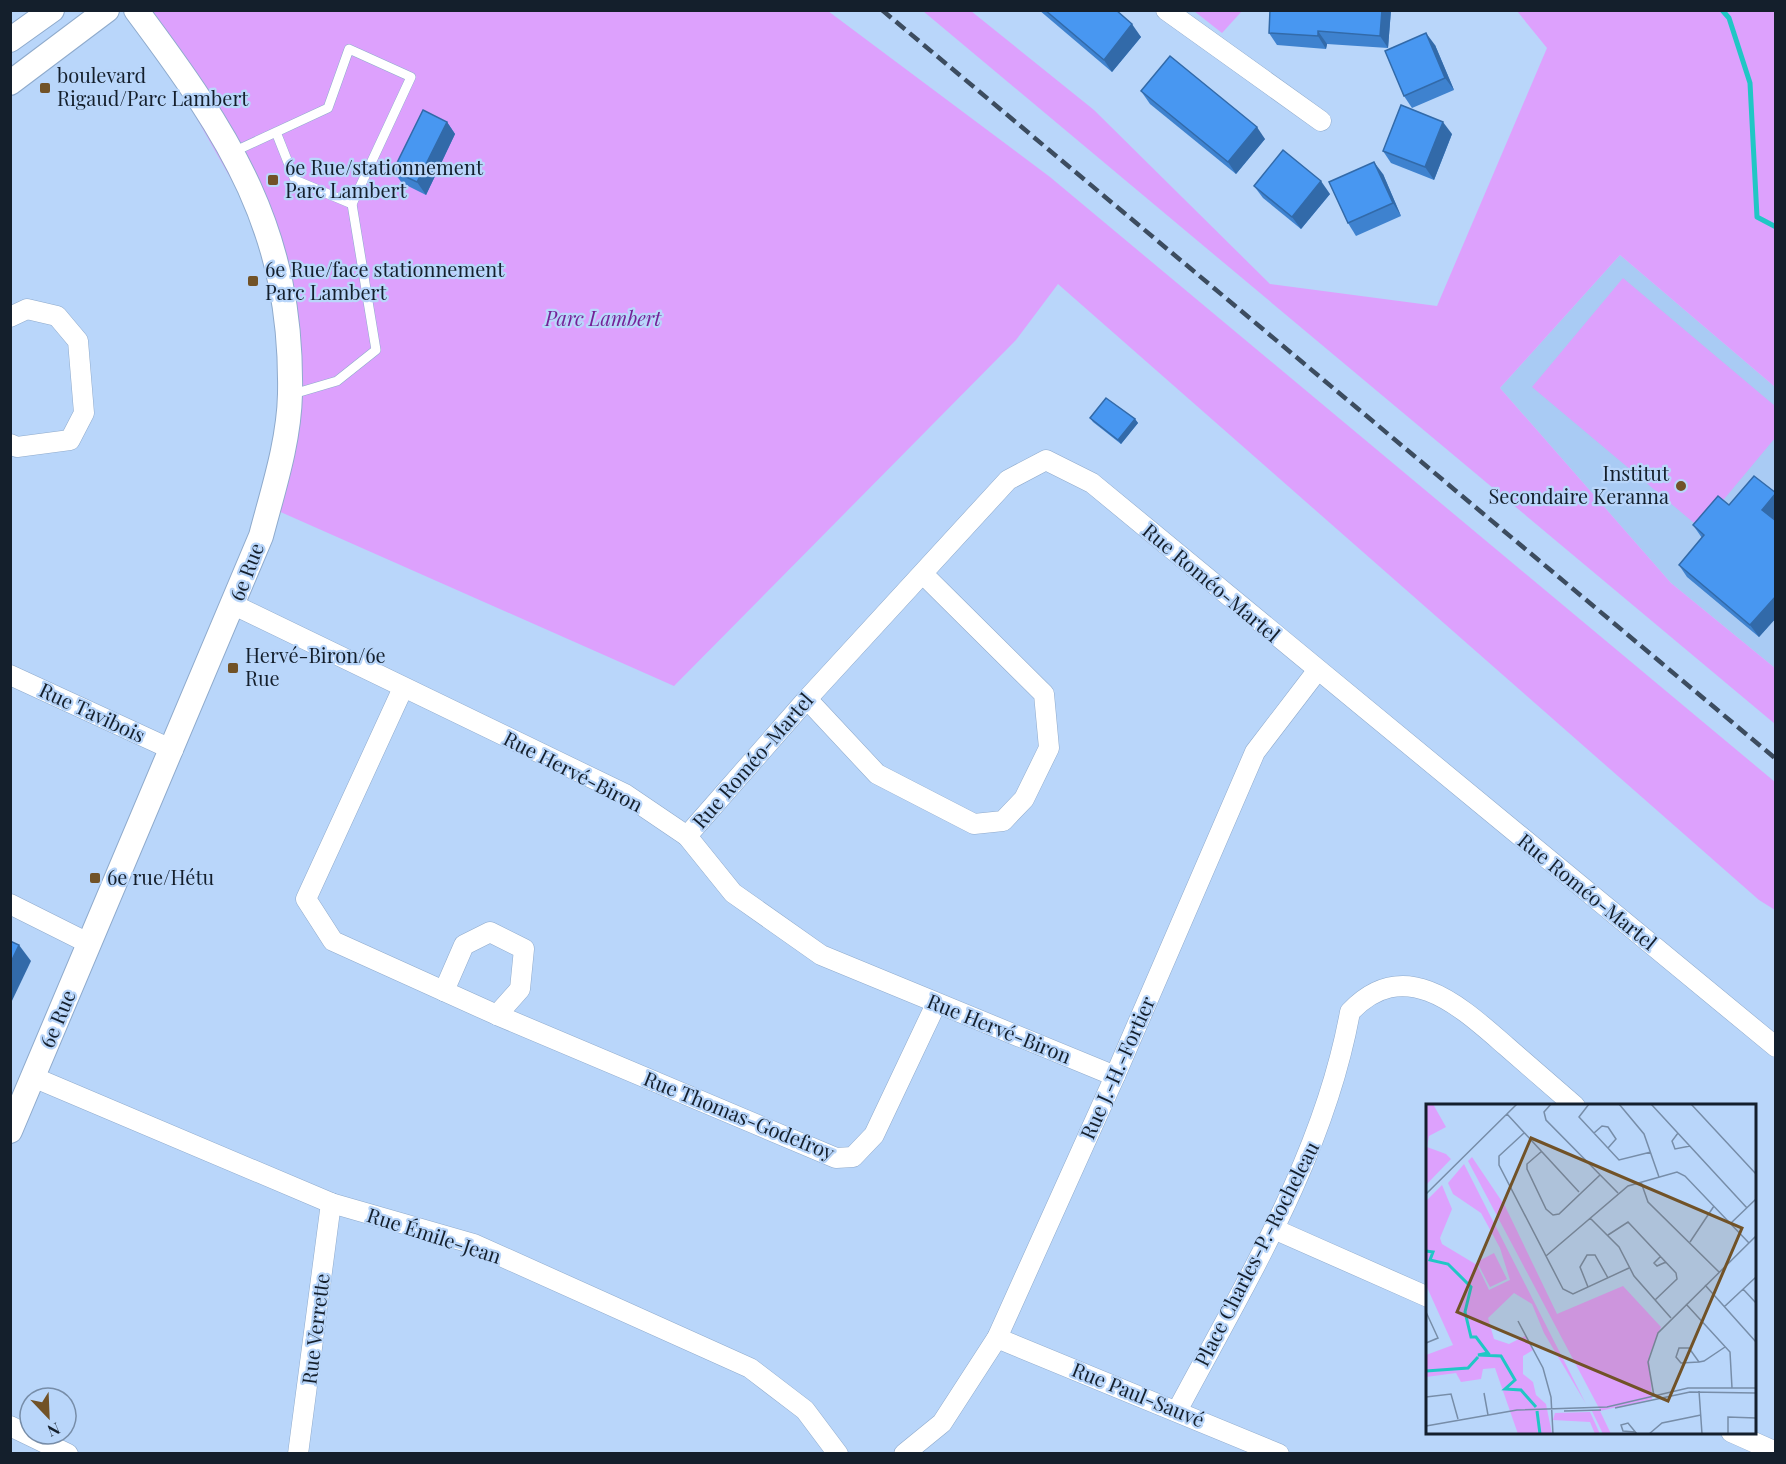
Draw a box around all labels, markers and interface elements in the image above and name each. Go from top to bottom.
place label: boulevard Rigaud/Parc Lambert [57,61,249,111]
marker: boulevard Rigaud/Parc Lambert [38,81,52,95]
place label: 6e Rue/stationnement Parc Lambert [285,153,484,203]
marker: 6e Rue/stationnement Parc Lambert [266,173,280,187]
place label: 6e Rue/face stationnement Parc Lambert [265,255,505,305]
marker: 6e Rue/face stationnement Parc Lambert [246,274,260,288]
park label: Parc Lambert [544,304,662,331]
place label: Institut Secondaire Keranna [1489,459,1670,509]
marker: Institut Secondaire Keranna [1674,479,1688,493]
street label: Rue Roméo-Martel [1138,516,1287,647]
street label: 6e Rue [222,539,269,604]
place label: Hervé-Biron/6e Rue [245,641,386,691]
marker: Hervé-Biron/6e Rue [226,661,240,675]
street label: Rue Tavibois [35,675,150,748]
street label: Rue Roméo-Martel [685,686,819,834]
street label: Rue Hervé-Biron [499,724,648,817]
street label: Rue Roméo-Martel [1513,826,1663,955]
place label: 6e rue/Hétu [107,863,214,890]
marker: 6e rue/Hétu [88,871,102,885]
street label: 6e Rue [32,985,81,1051]
street label: Rue Hervé-Biron [924,986,1076,1069]
street label: Rue J.-H.-Fortier [1073,992,1160,1143]
street label: Rue Thomas-Godefroy [640,1064,839,1165]
inset map [1426,1104,1756,1434]
street label: Place Charles-P.-Rocheleau [1187,1136,1324,1370]
street label: Rue Émile-Jean [364,1200,505,1269]
street label: Rue Verrette [294,1272,335,1386]
street label: Rue Paul-Sauvé [1068,1355,1209,1432]
north arrow [18,1386,78,1446]
text: N [44,1418,63,1442]

